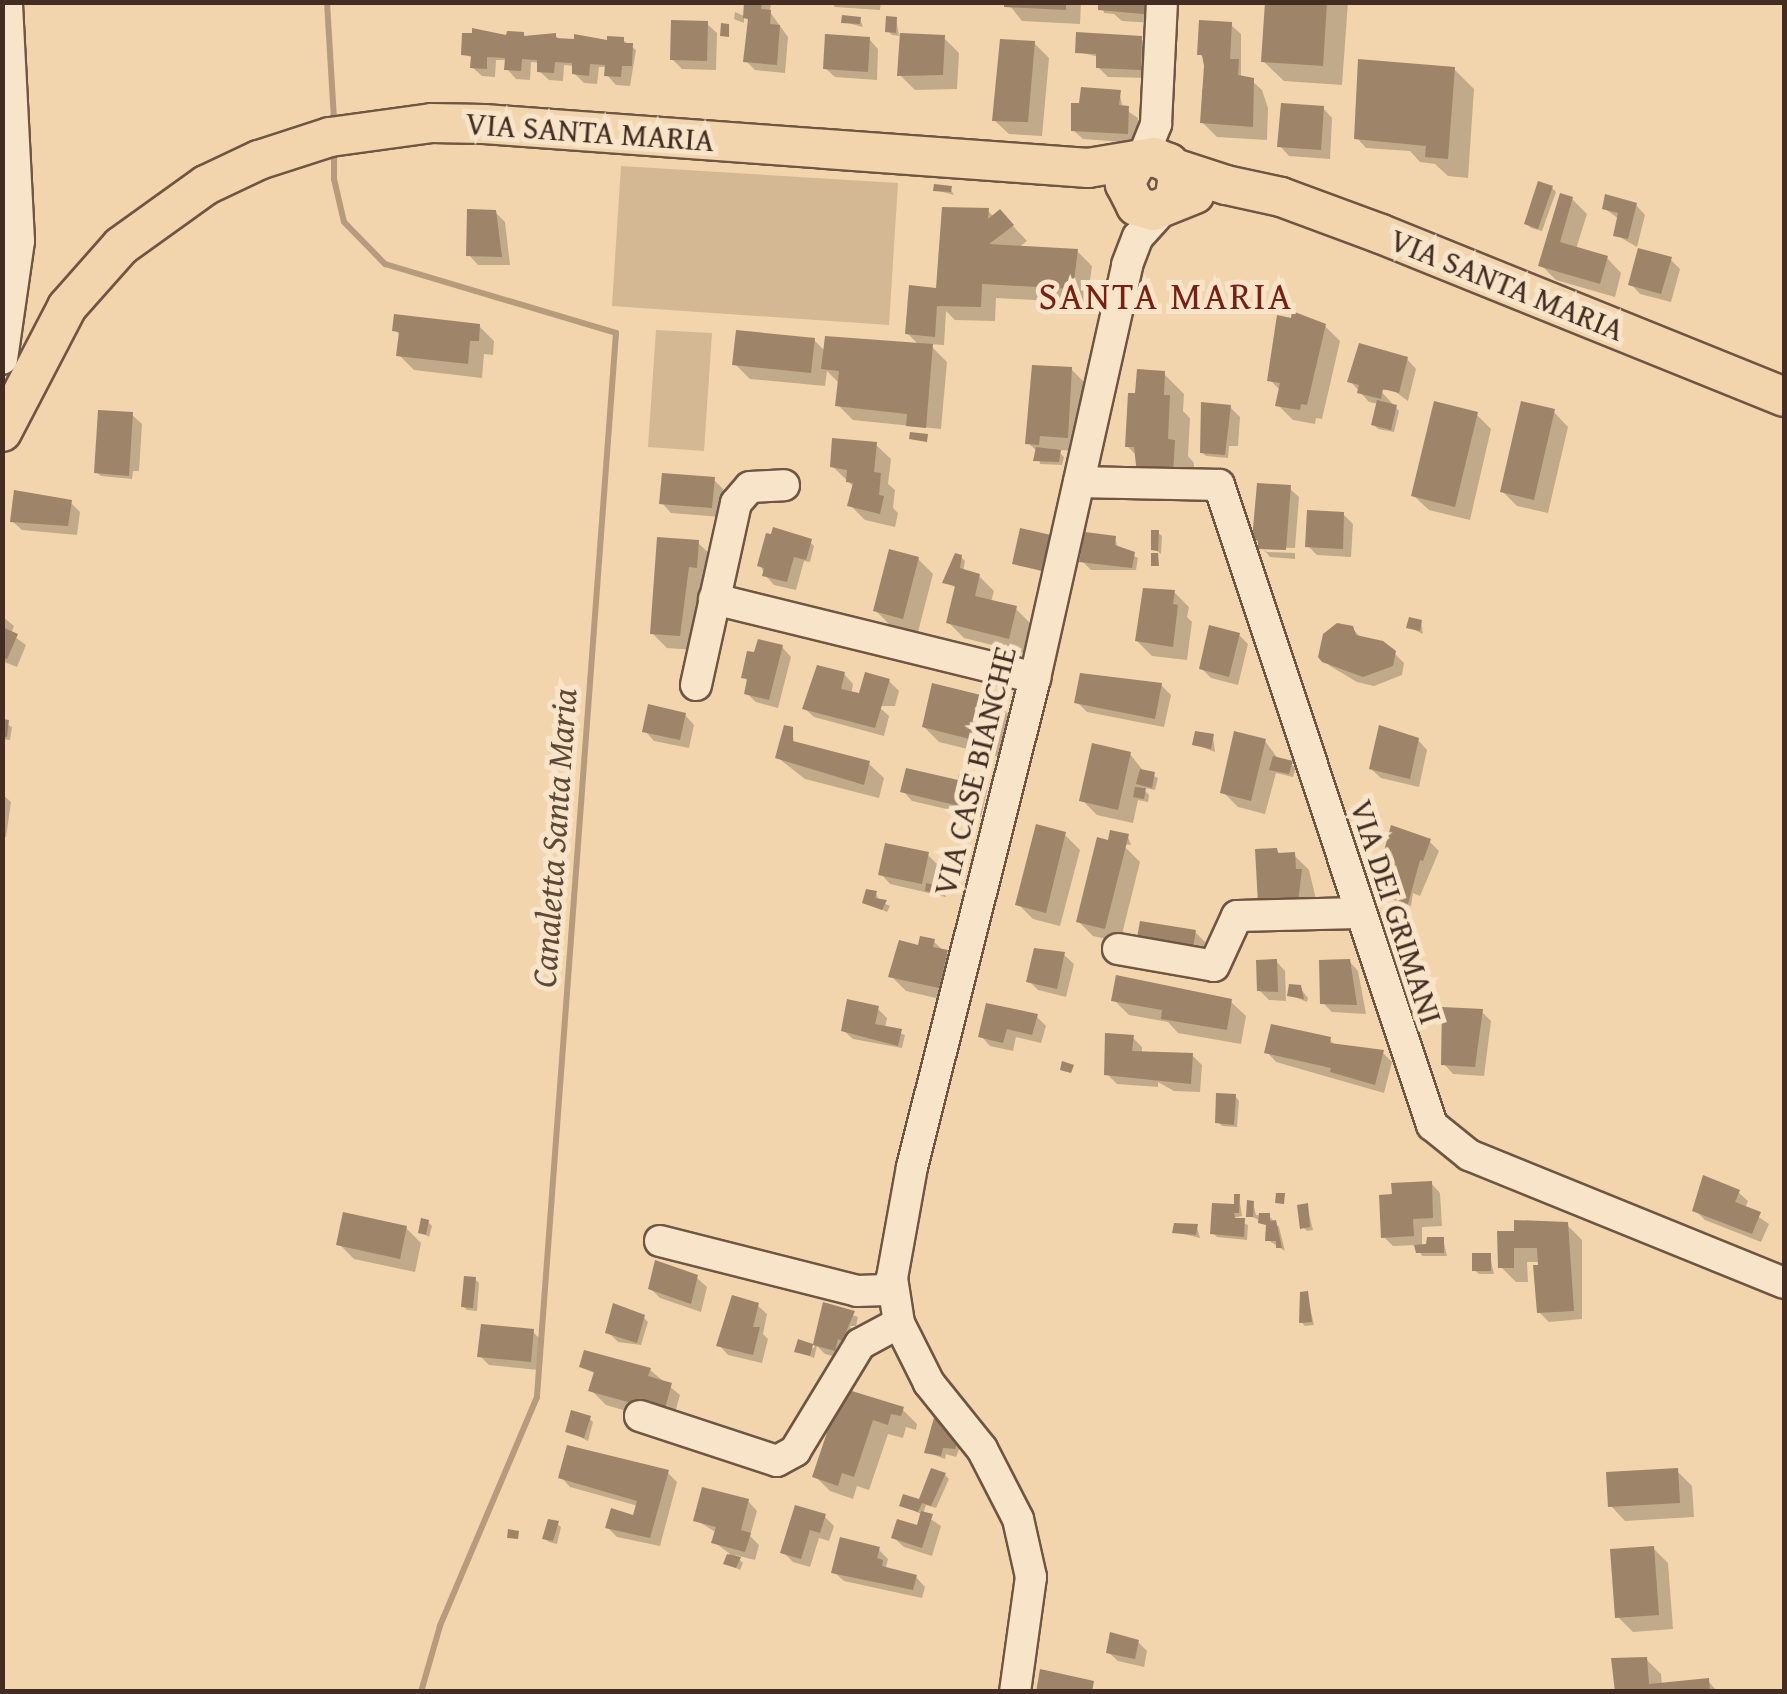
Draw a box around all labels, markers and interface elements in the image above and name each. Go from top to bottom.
street label: VIA SANTA MARIA [464,104,716,160]
street label: VIA SANTA MARIA [1384,221,1630,349]
district label: SANTA MARIA [1038,273,1294,319]
street label: VIA CASE BIANCHE [926,643,1024,899]
water label: Canaletta Santa Maria [523,687,585,989]
street label: VIA DEI GRIMANI [1342,795,1450,1029]

